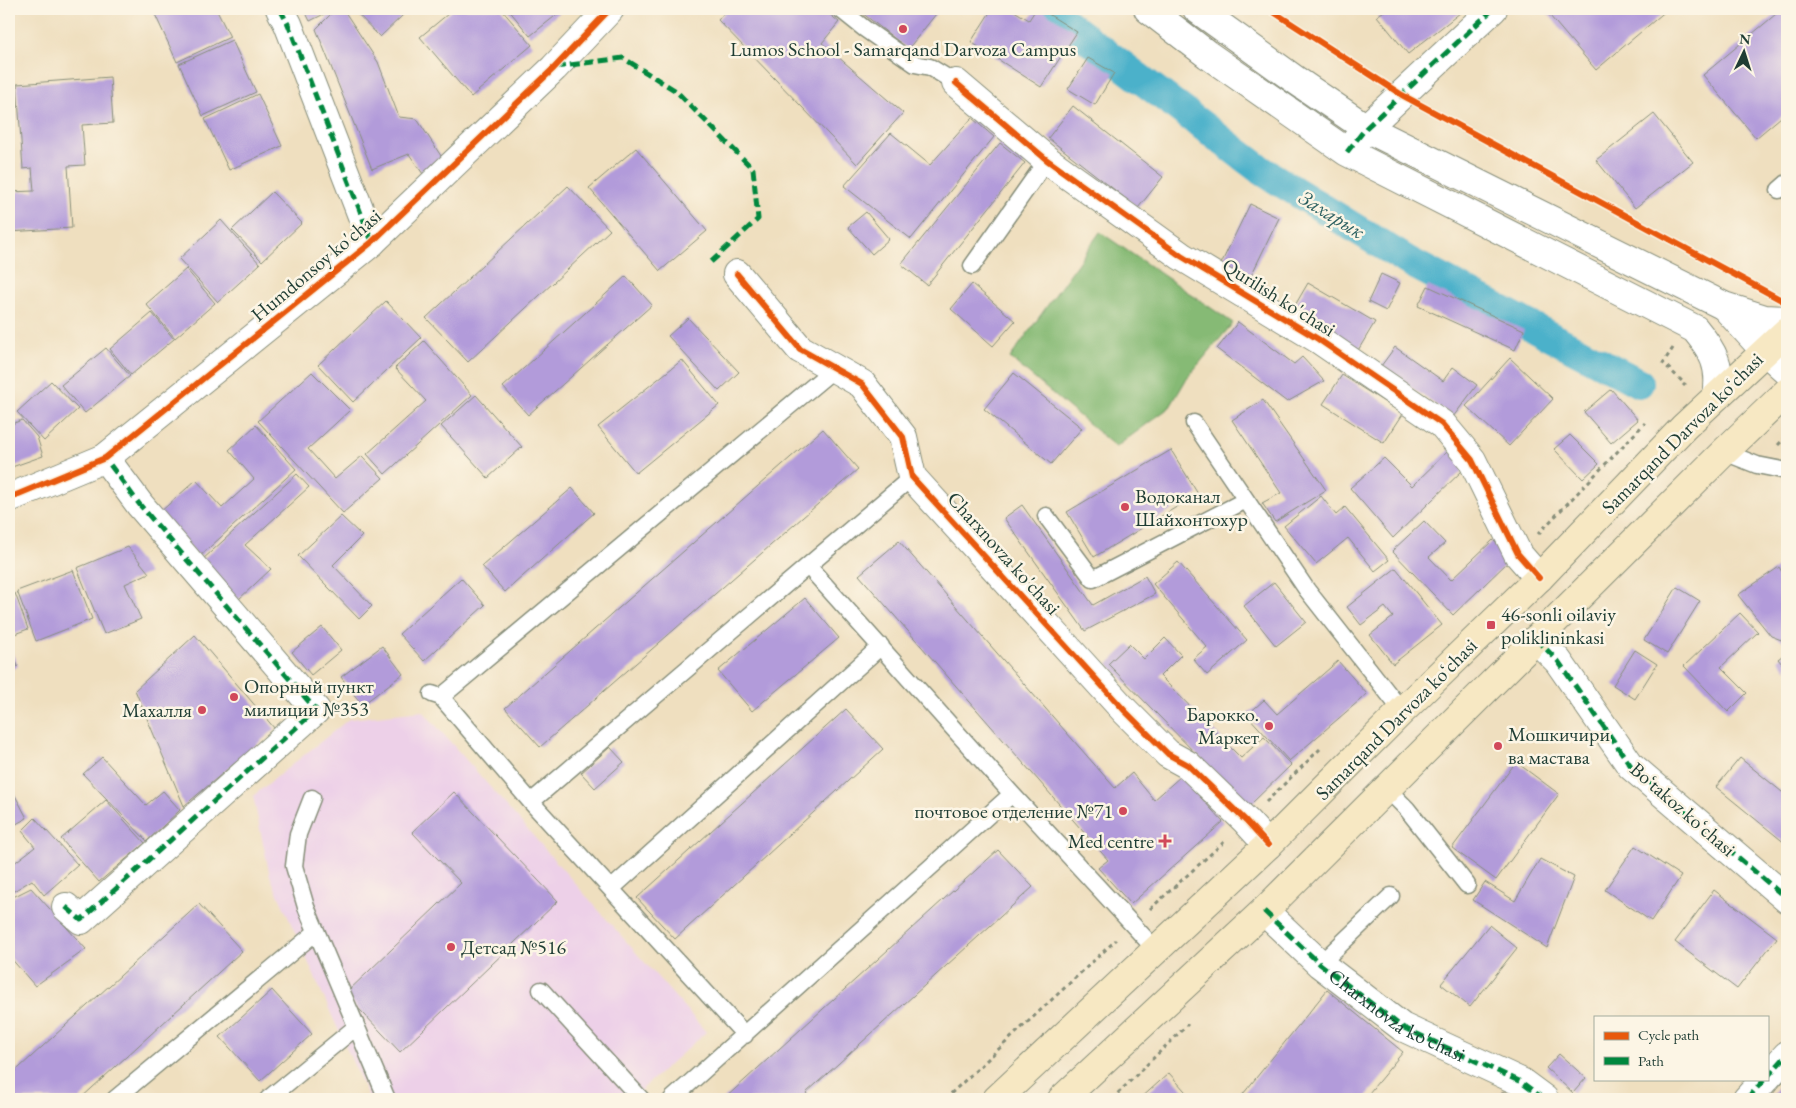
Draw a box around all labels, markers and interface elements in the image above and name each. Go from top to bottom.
marker: Lumos School - Samarqand Darvoza Campus [897,23,909,35]
north arrow [1718,28,1768,78]
text: N [1739,30,1752,48]
place label: Lumos School - Samarqand Darvoza Campus [730,36,1076,62]
water label: Захарык [1294,183,1371,245]
street label: Humdonsoy ko'chasi [245,203,387,327]
street label: Qurilish ko'chasi [1217,252,1341,342]
street label: Samarqand Darvoza koʻchasi [1596,346,1769,519]
place label: Водоканал Шайхонтохур [1135,483,1248,532]
street label: Charxnovza ko'chasi [942,486,1066,620]
marker: Водоканал Шайхонтохур [1119,501,1131,513]
place label: 46-sonli oilaviy poliklininkasi [1501,601,1616,650]
marker: 46-sonli oilaviy poliklininkasi [1485,619,1497,631]
street label: Samarqand Darvoza koʻchasi [1310,632,1483,805]
place label: Опорный пункт милиции №353 [244,673,374,722]
marker: Опорный пункт милиции №353 [228,691,240,703]
place label: Махалля [122,697,192,723]
place label: Барокко. Маркет [1186,701,1259,750]
marker: Махалля [196,704,208,716]
marker: Барокко. Маркет [1263,720,1275,732]
place label: Мошкичири ва мастава [1508,721,1610,770]
marker: Мошкичири ва мастава [1492,740,1504,752]
street label: Boʻtakoz koʻchasi [1625,756,1741,862]
place label: почтовое отделение №71 [915,798,1113,824]
marker: почтовое отделение №71 [1117,805,1129,817]
place label: Med centre [1068,828,1154,854]
marker: Med centre [1158,834,1172,848]
place label: Детсад №516 [461,934,567,960]
marker: Детсад №516 [445,941,457,953]
street label: Charxnovza ko'chasi [1323,962,1469,1067]
legend [1594,1016,1768,1080]
text: Cycle path [1638,1025,1700,1044]
text: Path [1638,1051,1664,1070]

